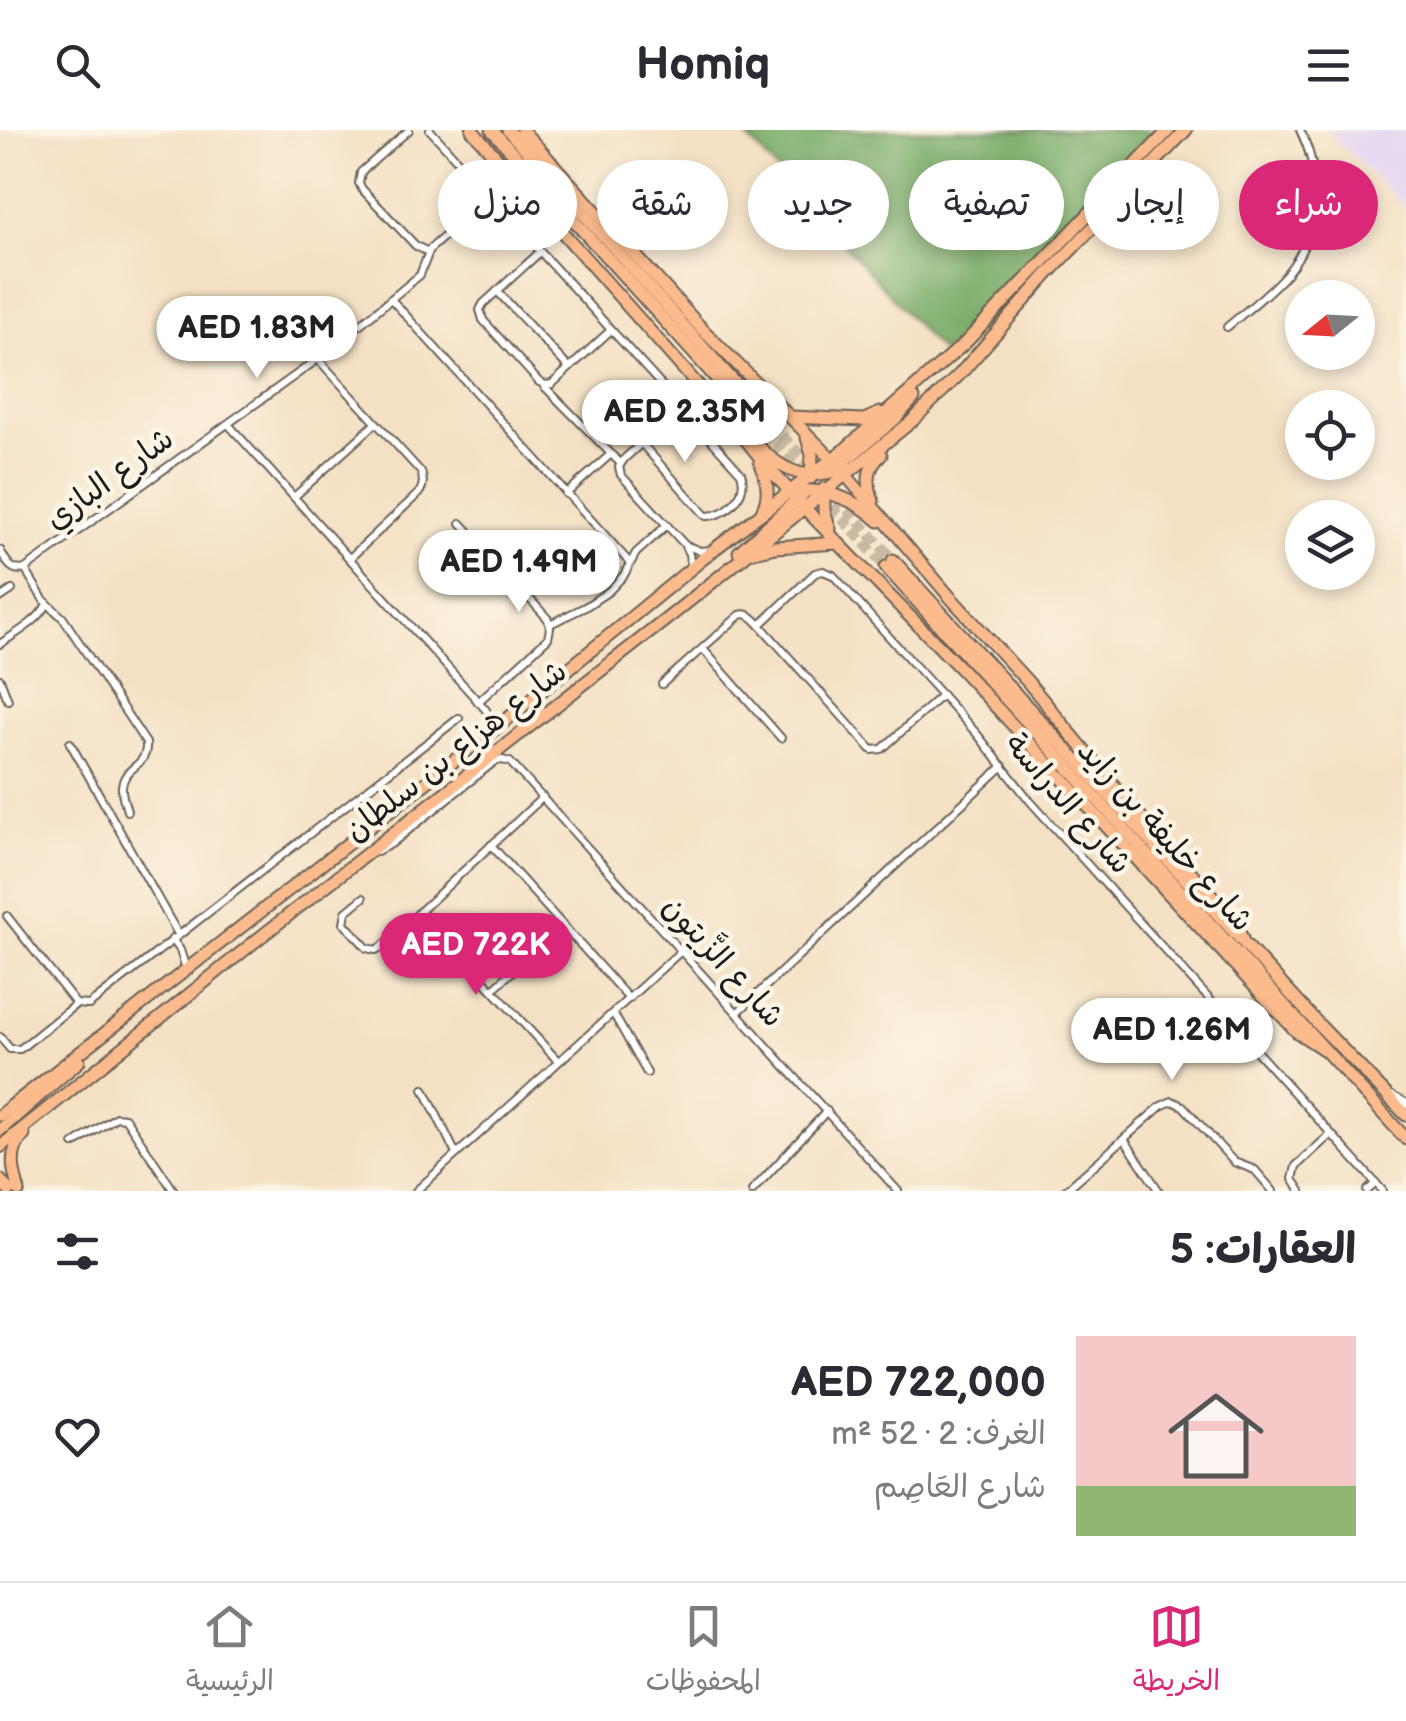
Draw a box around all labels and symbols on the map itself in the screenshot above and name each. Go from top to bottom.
north arrow [1285,280,1375,370]
pin: AED 1.83M [143,296,371,381]
pin: AED 2.35M [571,380,799,465]
street label: شارع البازي [38,420,183,541]
pin: AED 1.49M [405,530,633,615]
street label: شارع هزاع بن سلطان [337,652,576,852]
street label: شارع الدراسة [994,725,1140,884]
street label: شارع خليفة بن زايد [1067,732,1261,941]
street label: شارع الزَّيتون [652,886,794,1037]
pin: AED 722K [373,913,579,998]
pin: AED 1.26M [1058,998,1286,1083]

